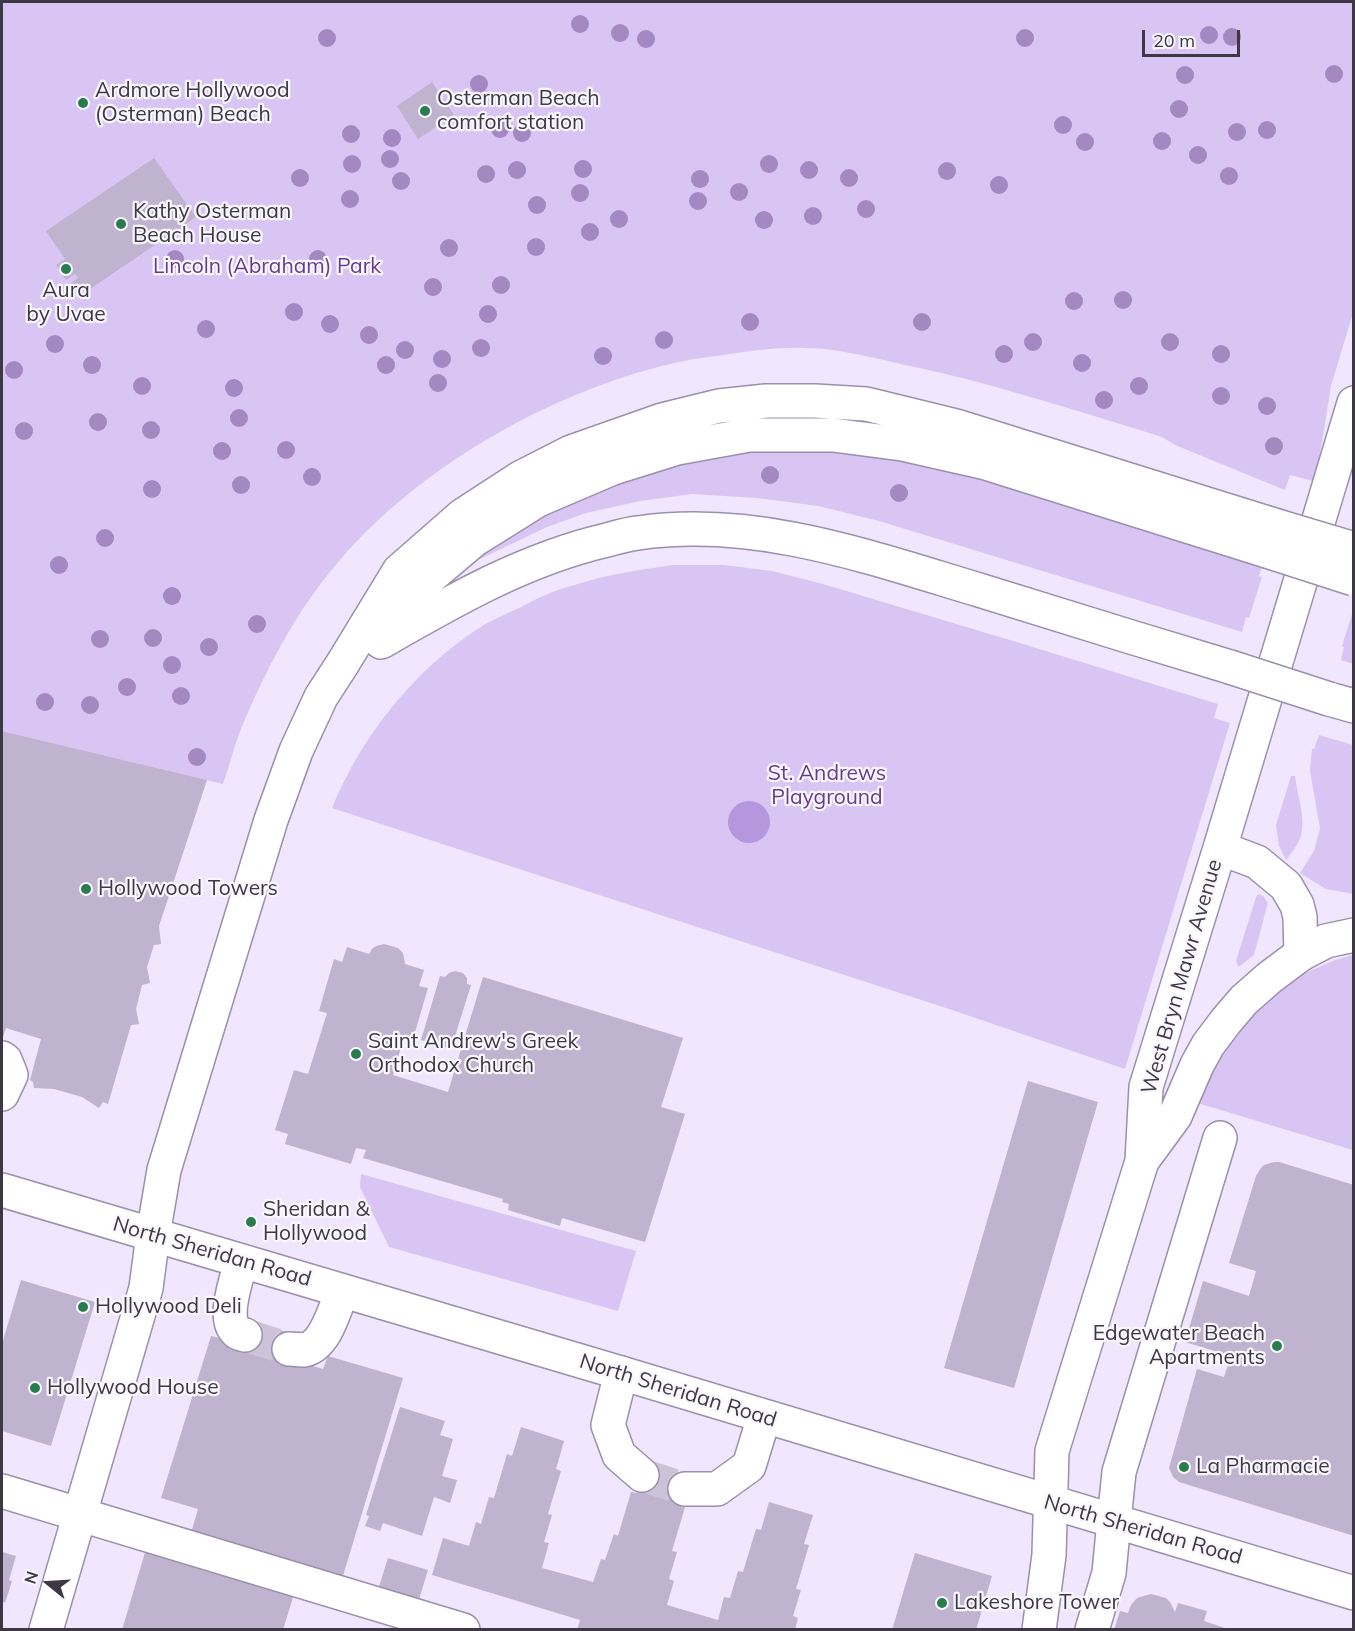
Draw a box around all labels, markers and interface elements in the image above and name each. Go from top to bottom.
scale bar [1145,18,1242,56]
text: 20 m [1153,29,1195,52]
place label: Ardmore Hollywood (Osterman) Beach [95,78,289,128]
place label: Osterman Beach comfort station [437,86,600,136]
marker: Ardmore Hollywood (Osterman) Beach [76,96,90,110]
marker: Osterman Beach comfort station [418,104,432,118]
place label: Kathy Osterman Beach House [133,199,291,249]
marker: Kathy Osterman Beach House [114,217,128,231]
park label: Lincoln (Abraham) Park [153,254,381,280]
marker: Aura by Uvae [59,262,73,276]
place label: Aura by Uvae [26,278,106,328]
park label: St. Andrews Playground [768,761,886,811]
street label: West Bryn Mawr Avenue [1136,857,1228,1097]
place label: Hollywood Towers [98,876,278,902]
marker: Hollywood Towers [79,882,93,896]
place label: Saint Andrew's Greek Orthodox Church [368,1029,578,1079]
marker: Saint Andrew's Greek Orthodox Church [349,1047,363,1061]
place label: Sheridan & Hollywood [263,1197,370,1247]
street label: North Sheridan Road [110,1212,314,1292]
marker: Sheridan & Hollywood [244,1215,258,1229]
place label: Hollywood Deli [95,1294,242,1320]
marker: Hollywood Deli [76,1300,90,1314]
place label: Edgewater Beach Apartments [1093,1321,1265,1371]
marker: Edgewater Beach Apartments [1270,1339,1284,1353]
street label: North Sheridan Road [576,1349,780,1433]
place label: Hollywood House [47,1375,219,1401]
marker: Hollywood House [28,1381,42,1395]
place label: La Pharmacie [1196,1454,1330,1480]
marker: La Pharmacie [1177,1460,1191,1474]
street label: North Sheridan Road [1041,1490,1245,1570]
north arrow [18,1553,78,1613]
text: N [20,1569,42,1586]
place label: Lakeshore Tower [954,1590,1119,1616]
marker: Lakeshore Tower [935,1596,949,1610]

